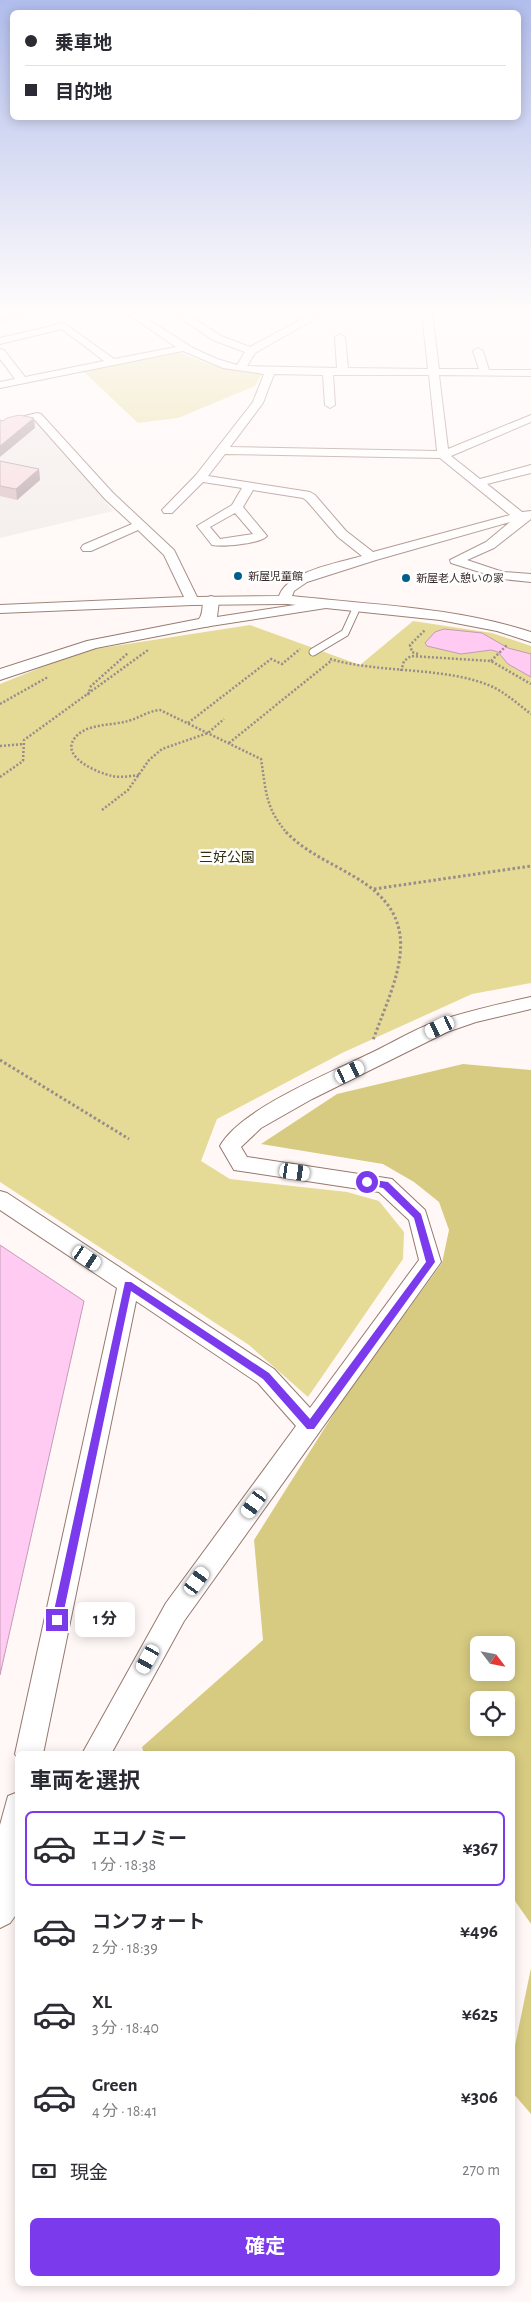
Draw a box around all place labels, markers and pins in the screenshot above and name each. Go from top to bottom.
marker: 新屋児童館 [232,570,244,582]
place label: 新屋児童館 [248,571,303,582]
marker: 新屋老人憩いの家 [400,572,412,584]
place label: 新屋老人憩いの家 [416,572,504,584]

